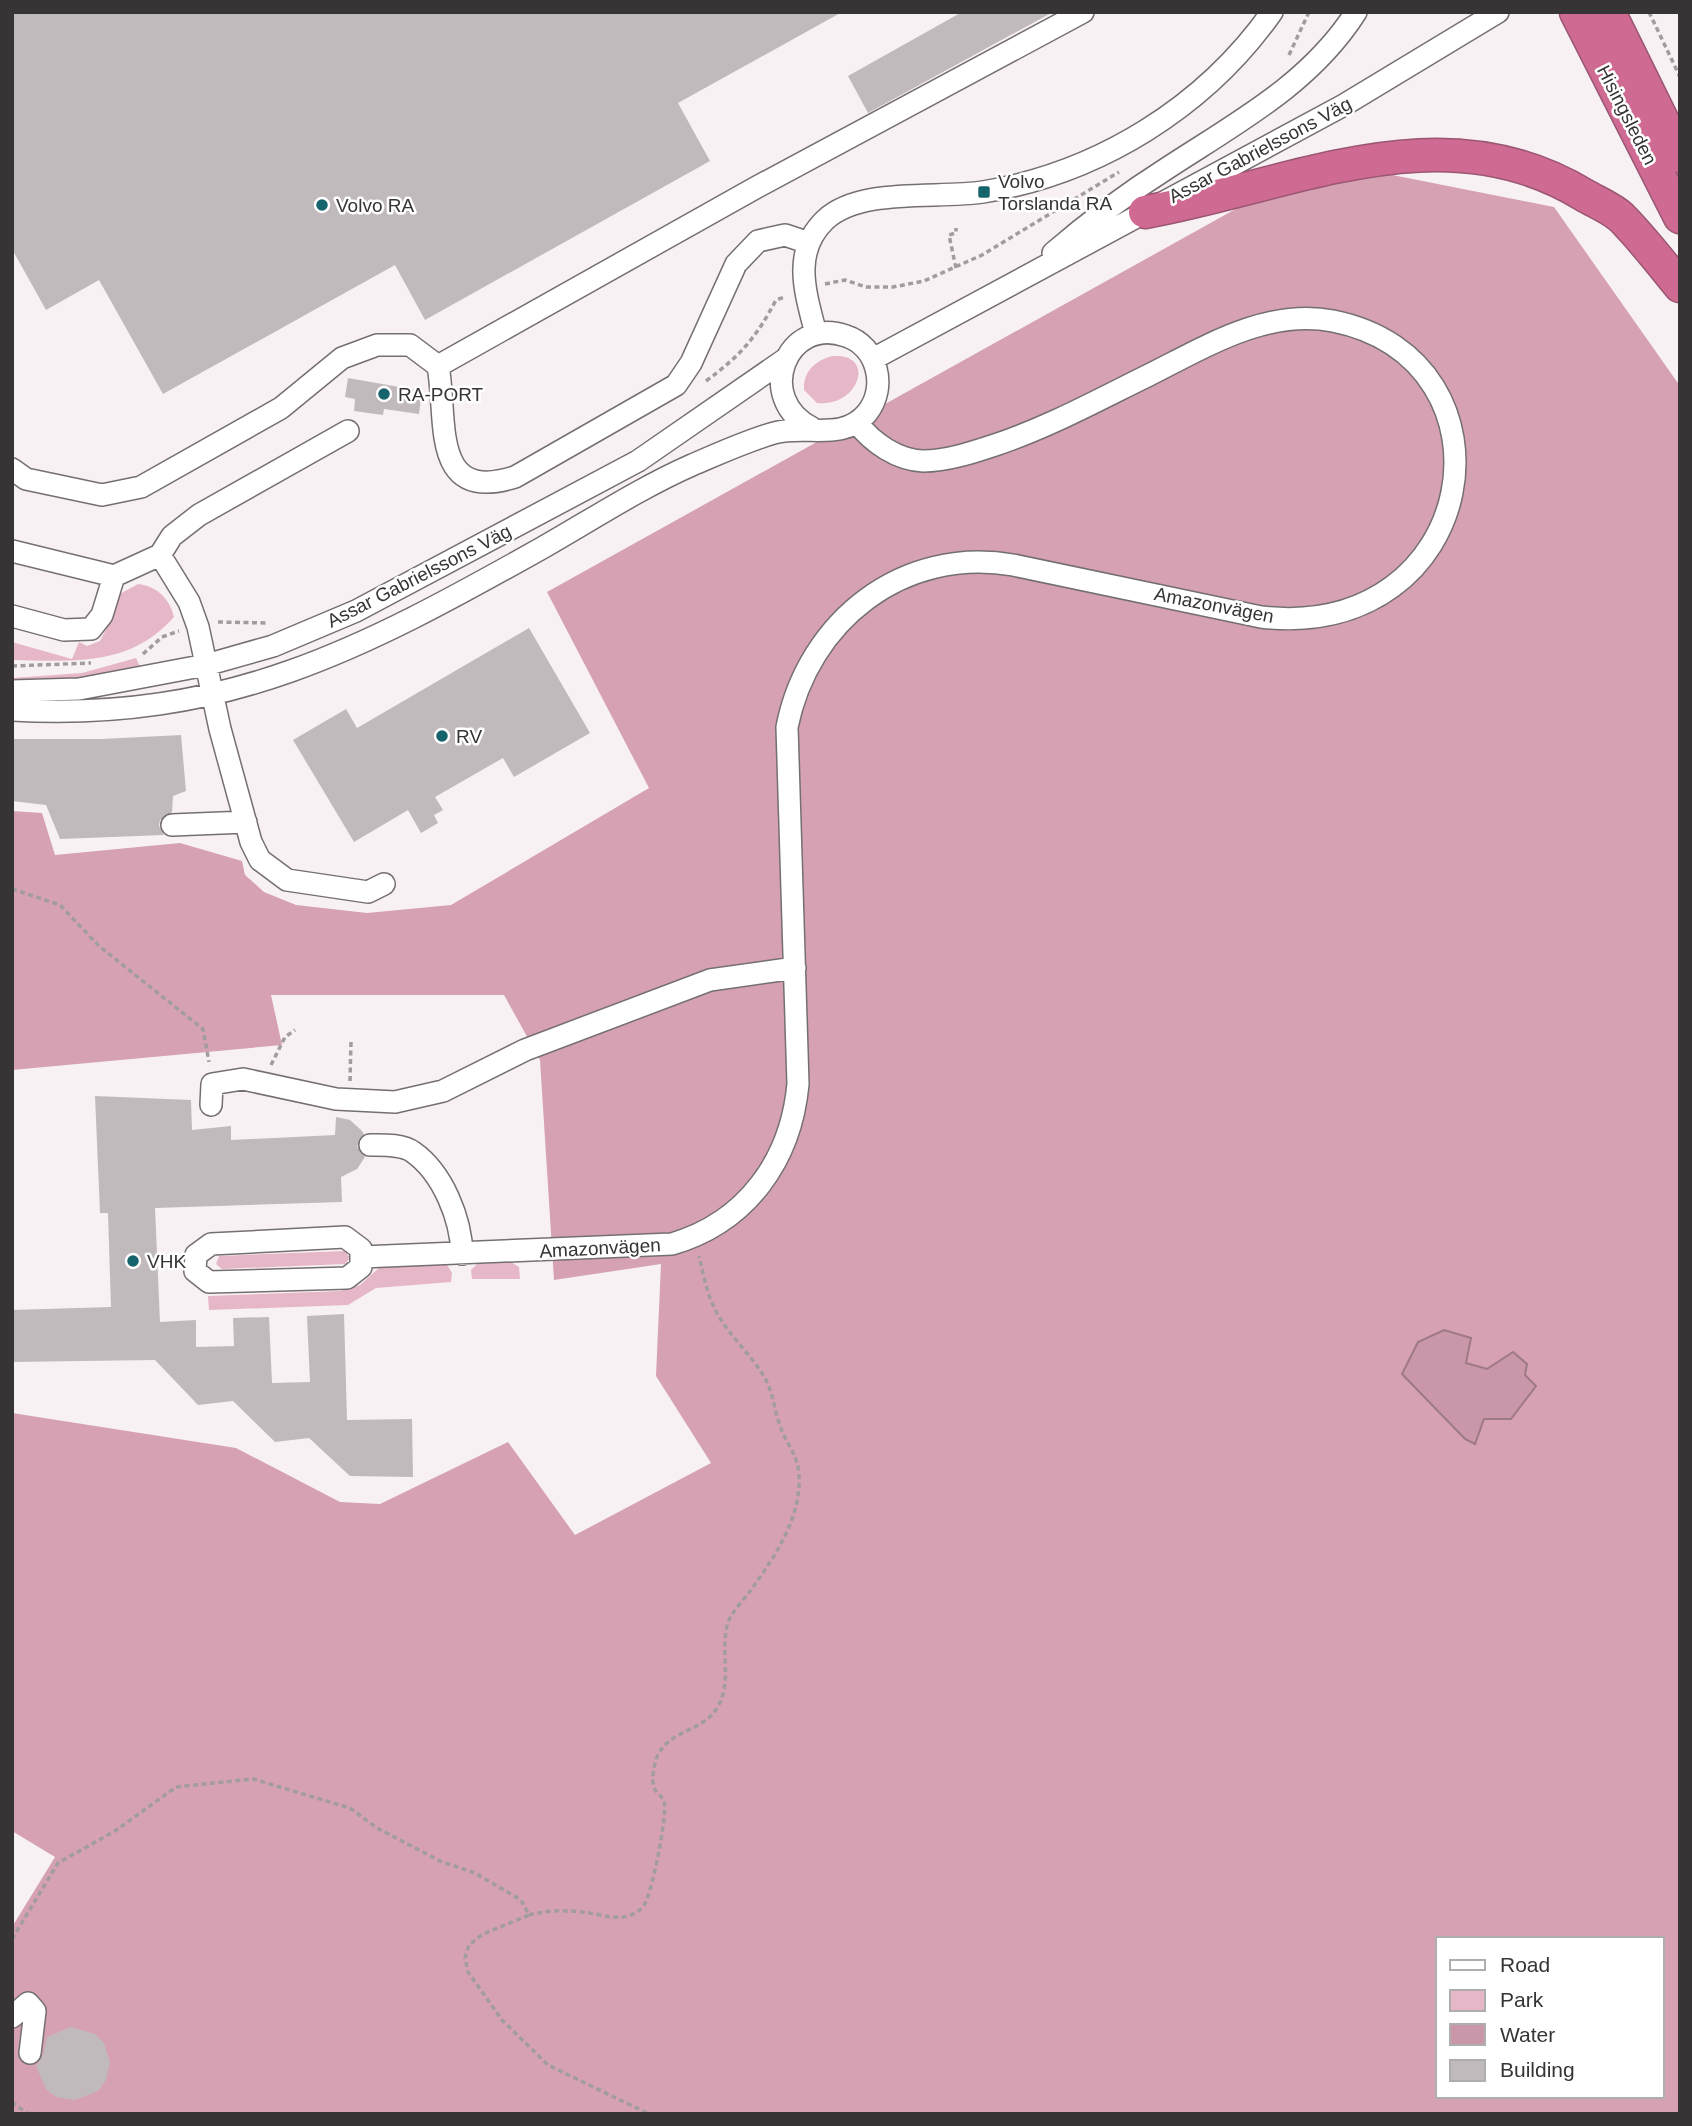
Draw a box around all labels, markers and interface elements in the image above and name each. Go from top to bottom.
street label: Hisingsleden [1593,62,1661,168]
street label: Assar Gabrielssons Väg [1165,93,1355,207]
place label: Volvo Torslanda RA [998,171,1112,214]
marker: Volvo Torslanda RA [976,184,992,200]
place label: Volvo RA [336,195,414,216]
marker: Volvo RA [314,197,330,213]
place label: RA-PORT [398,384,484,405]
marker: RA-PORT [376,386,392,402]
street label: Assar Gabrielssons Väg [323,520,515,632]
street label: Amazonvägen [1152,583,1276,627]
place label: RV [456,726,482,747]
marker: RV [434,728,450,744]
street label: Amazonvägen [539,1234,661,1262]
place label: VHK [147,1251,186,1272]
marker: VHK [125,1253,141,1269]
legend [1436,1937,1664,2098]
text: Road [1500,1953,1550,1976]
text: Park [1500,1988,1544,2011]
text: Water [1500,2023,1555,2046]
text: Building [1500,2058,1575,2081]

